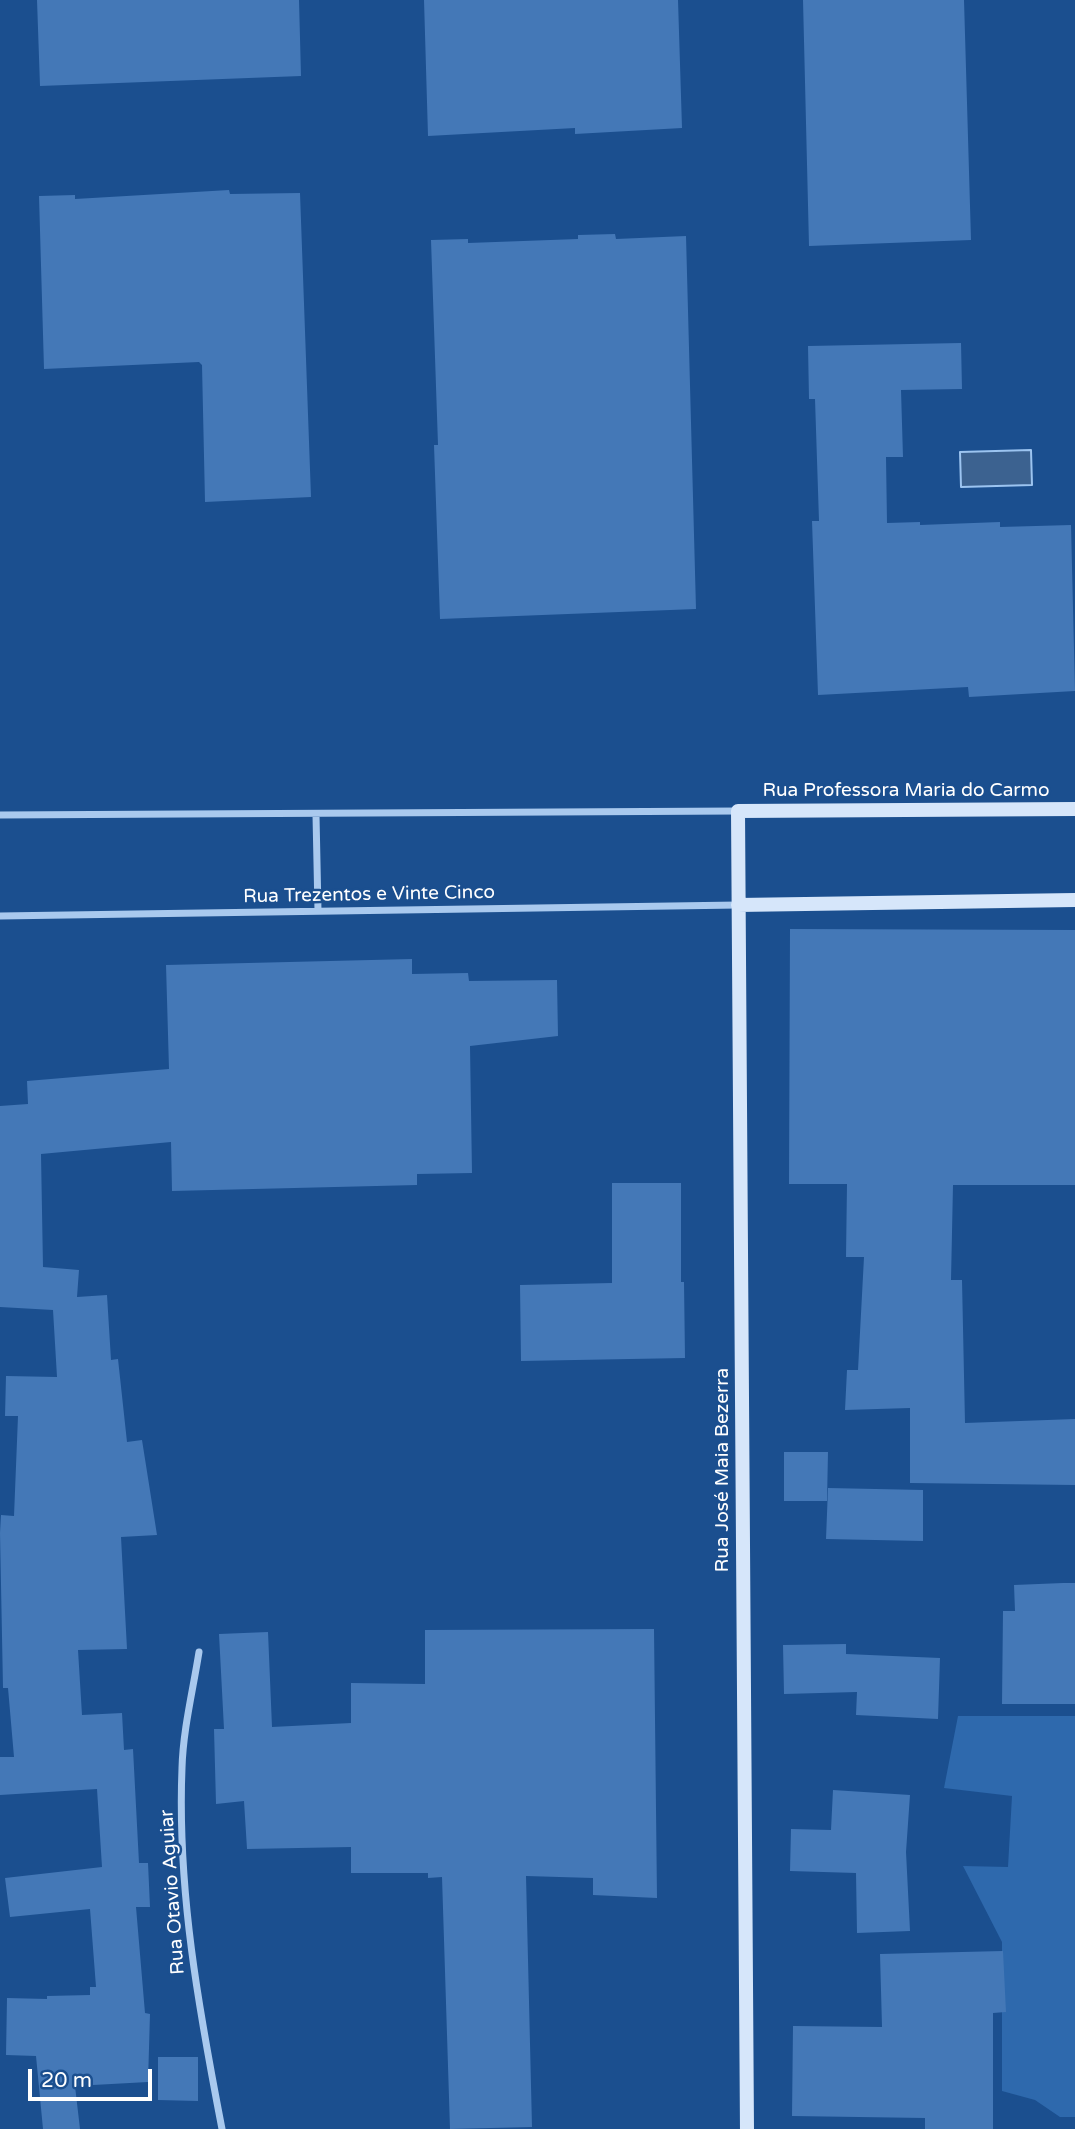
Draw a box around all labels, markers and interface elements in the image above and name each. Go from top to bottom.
street label: Rua Professora Maria do Carmo [762,780,1050,802]
street label: Rua Trezentos e Vinte Cinco [243,881,495,909]
street label: Rua José Maia Bezerra [712,1368,734,1572]
street label: Rua Otavio Aguiar [156,1809,190,1975]
scale bar [32,2056,156,2100]
text: 20 m [41,2068,92,2093]

